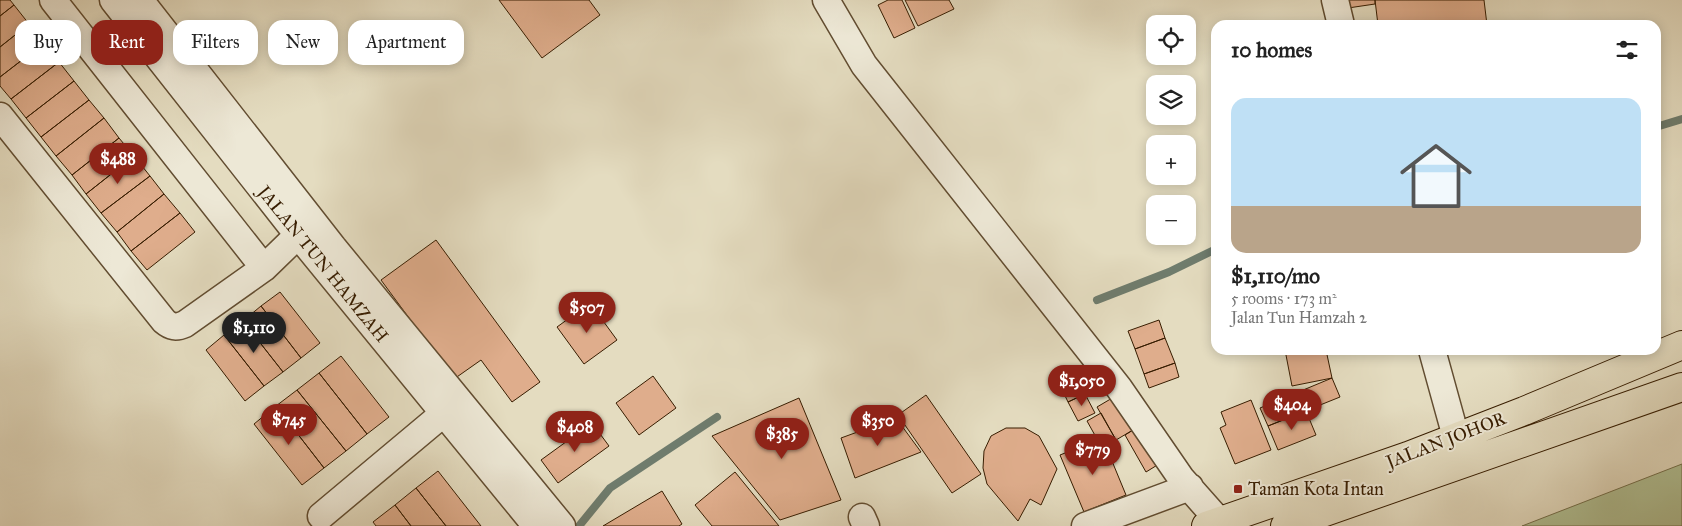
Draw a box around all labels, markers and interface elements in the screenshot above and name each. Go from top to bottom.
map controls [1146,15,1196,245]
button: locate [1146,15,1196,65]
chip: Buy [15,20,81,65]
chip: Rent [91,20,163,65]
chip: Filters [173,20,258,65]
chip: New [268,20,338,65]
chip: Apartment [348,20,464,65]
icon: filters [1613,36,1641,64]
text: 10 homes [1231,37,1312,63]
button: layers [1146,75,1196,125]
icon: home [1391,131,1481,221]
button: + [1146,135,1196,185]
pin: $488 [88,142,148,185]
text: $488 [100,149,136,168]
street label: JALAN TUN HAMZAH [251,180,393,347]
button: − [1146,195,1196,245]
text: $1,110/mo [1231,263,1320,289]
text: 5 rooms · 173 m² [1231,289,1337,308]
pin: $507 [557,292,617,334]
text: $507 [570,298,604,317]
text: Jalan Tun Hamzah 2 [1231,308,1367,327]
pin: $1,110 [213,312,295,354]
text: $1,110 [233,318,275,337]
pin: $1,050 [1041,364,1123,407]
text: $1,050 [1059,371,1105,390]
pin: $404 [1262,388,1322,431]
text: $404 [1274,395,1310,414]
pin: $745 [259,404,319,446]
pin: $350 [848,404,908,447]
street label: JALAN JOHOR [1381,407,1511,475]
text: $745 [272,410,306,429]
pin: $408 [545,410,605,453]
text: $350 [862,411,894,430]
text: $408 [557,417,593,436]
pin: $385 [752,418,812,460]
text: $385 [766,424,798,443]
pin: $779 [1063,434,1123,476]
text: $779 [1075,440,1111,459]
place label: Taman Kota Intan [1248,478,1384,500]
marker: Taman Kota Intan [1232,483,1244,495]

